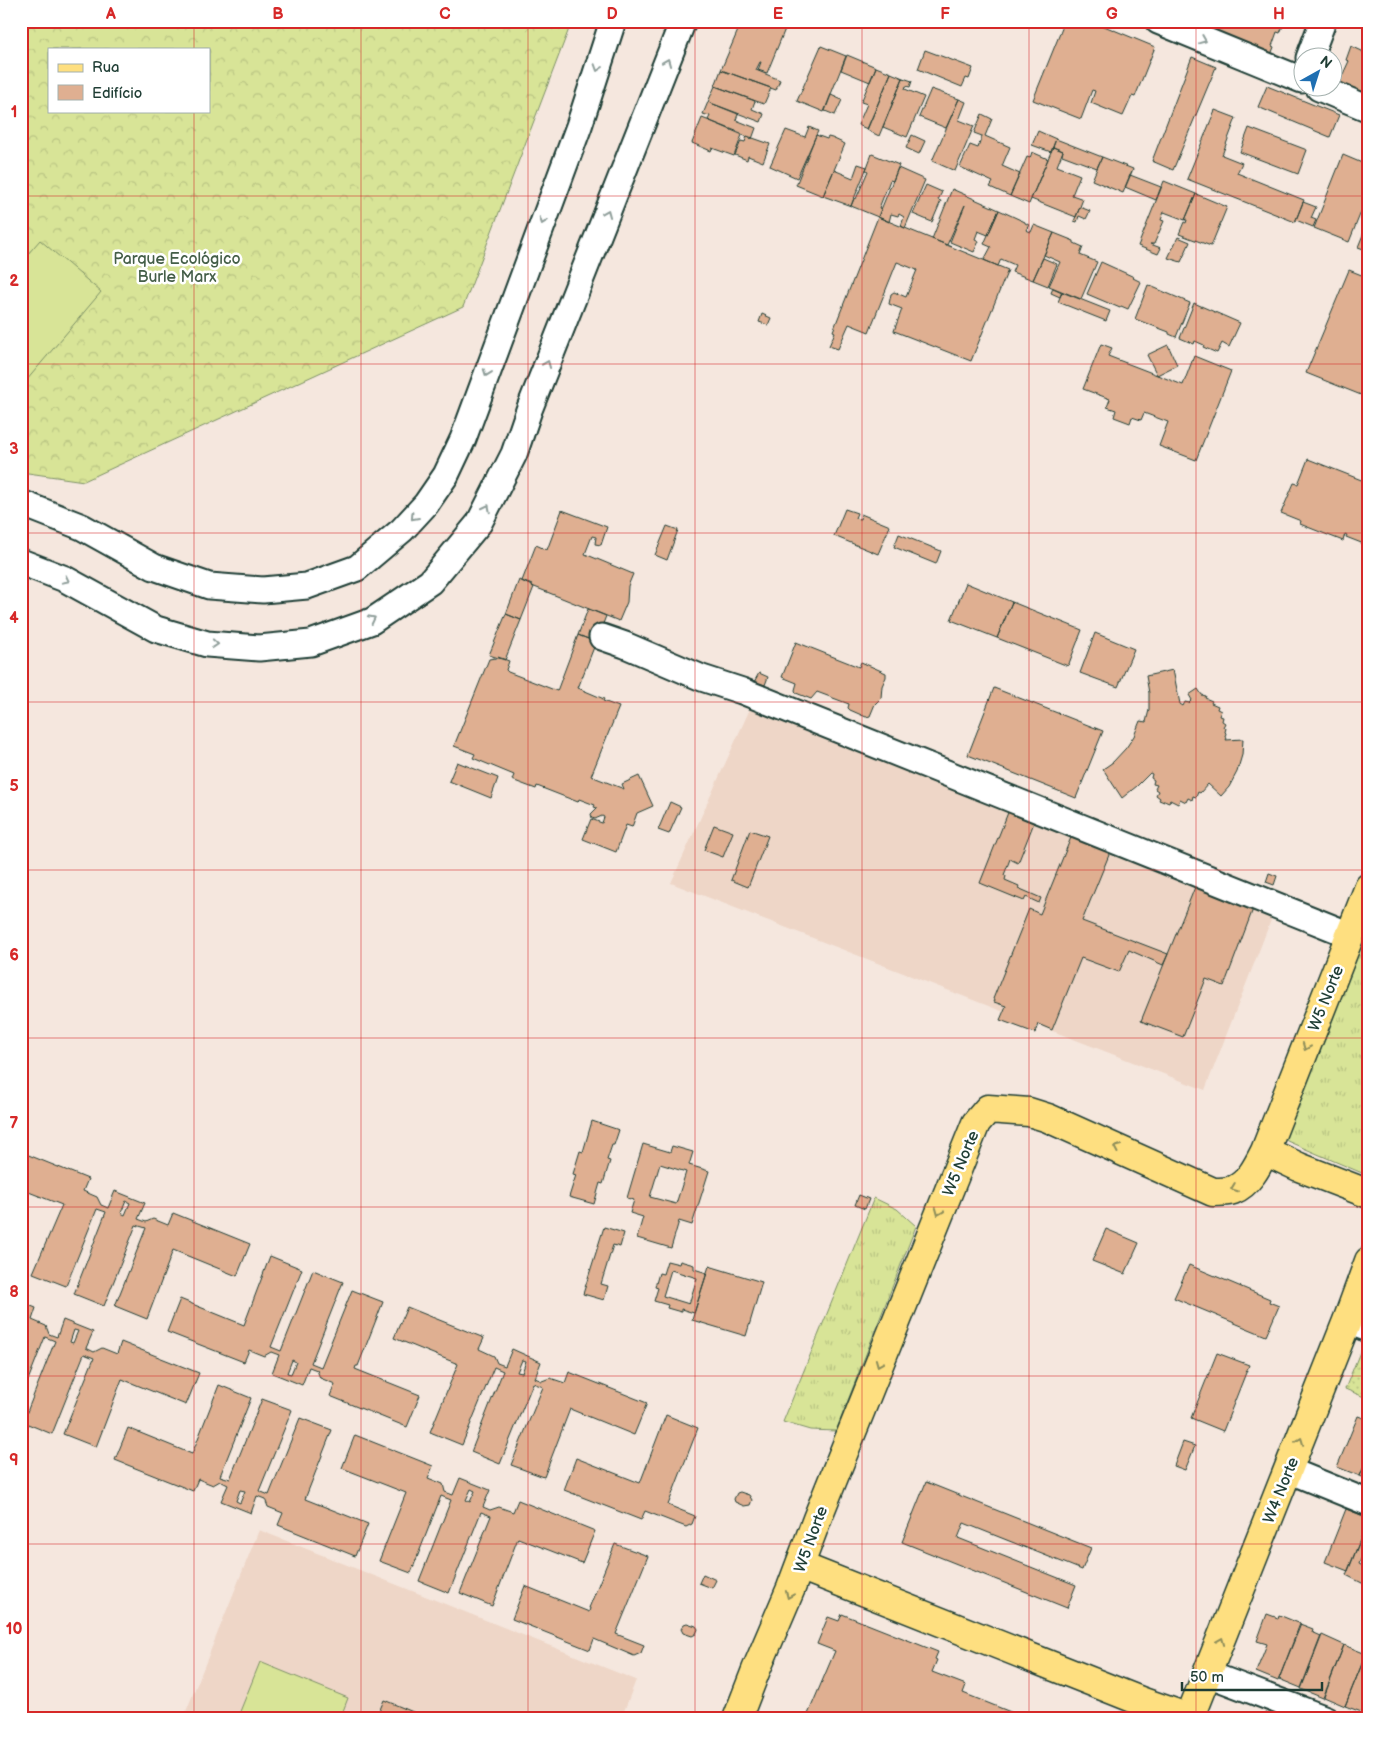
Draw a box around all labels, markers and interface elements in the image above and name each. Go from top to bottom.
text: A [105,5,116,24]
text: B [272,5,284,24]
text: C [439,5,451,24]
text: D [606,5,618,24]
text: E [773,5,783,24]
text: F [940,5,950,24]
text: G [1106,5,1118,24]
text: H [1273,5,1285,24]
one-way arrow [1198,33,1207,44]
legend [48,48,210,112]
north arrow [1292,48,1342,98]
text: N [1316,52,1335,72]
text: Rua [92,58,120,77]
one-way arrow [660,58,671,67]
one-way arrow [593,63,603,71]
text: Edifício [92,84,142,103]
text: 1 [11,103,17,122]
one-way arrow [601,209,611,218]
one-way arrow [539,216,549,225]
park label: Parque Ecológico Burle Marx [113,250,241,287]
text: 2 [9,272,19,291]
one-way arrow [541,361,551,369]
one-way arrow [483,368,493,377]
text: 3 [9,440,19,459]
one-way arrow [481,504,491,513]
one-way arrow [411,511,420,520]
one-way arrow [61,574,70,584]
text: 4 [9,609,19,628]
one-way arrow [367,615,376,625]
one-way arrow [211,638,219,649]
text: 5 [9,777,19,796]
text: 6 [9,946,19,965]
street label: W5 Norte [1305,963,1348,1034]
one-way arrow [1302,1042,1312,1051]
text: 7 [10,1114,19,1133]
street label: W5 Norte [939,1128,984,1199]
one-way arrow [1113,1144,1122,1155]
one-way arrow [1230,1182,1239,1192]
one-way arrow [935,1207,946,1216]
text: 8 [9,1283,19,1302]
one-way arrow [875,1358,885,1366]
one-way arrow [1294,1437,1304,1446]
text: 9 [9,1451,19,1470]
street label: W4 Norte [1260,1454,1303,1526]
street label: W5 Norte [791,1503,832,1575]
one-way arrow [784,1591,794,1599]
text: 10 [6,1620,22,1639]
one-way arrow [1215,1637,1225,1646]
scale bar [1182,1660,1322,1692]
text: 50 m [1190,1668,1224,1687]

